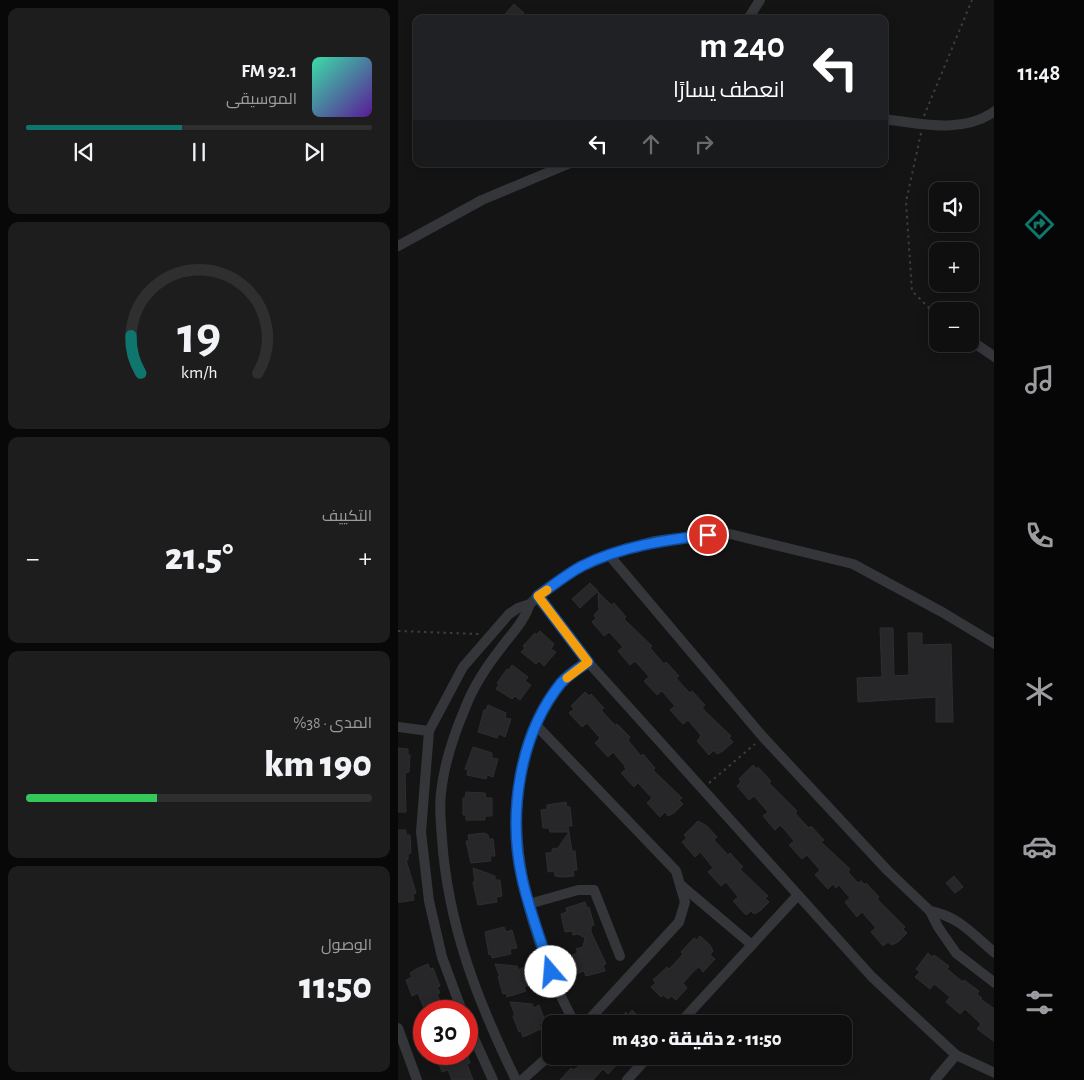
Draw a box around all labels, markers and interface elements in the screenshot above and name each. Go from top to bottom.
text: 240 m [699,29,785,64]
icon: left [803,35,868,100]
text: 92.1 FM [241,62,297,81]
text: 11:48 [1018,62,1060,84]
text: انعطف يسارًا [673,79,785,101]
text: الموسيقى [226,91,297,107]
icon: left [584,130,612,158]
icon: ahead [637,130,665,158]
icon: right [690,130,718,158]
icon: previous [70,138,98,166]
icon: pause [185,138,213,166]
icon: next [300,138,328,166]
map controls [929,182,979,352]
button: sound [929,182,979,232]
icon: directions [1022,207,1057,242]
button: + [929,242,979,292]
button: − [929,302,979,352]
text: 19 [177,310,221,362]
icon: music [1022,362,1057,397]
text: km/h [181,364,217,382]
text: التكييف [322,508,372,524]
pin [687,514,729,556]
icon: phone [1022,518,1057,553]
icon: arrive [694,521,722,549]
text: 21.5° [165,539,233,577]
text: − [26,545,39,573]
text: + [359,545,372,573]
icon: climate [1022,674,1057,709]
text: المدى · 38% [293,715,372,731]
text: 190 km [264,746,372,784]
icon: car [1022,829,1057,864]
text: الوصول [321,937,372,953]
position arrow [524,945,576,997]
text: 11:50 [299,968,372,1006]
icon: filters [1022,985,1057,1020]
speed limit sign: 30 [413,1000,478,1065]
text: 11:50 · 2 دقيقة · 430 m [612,1030,782,1049]

